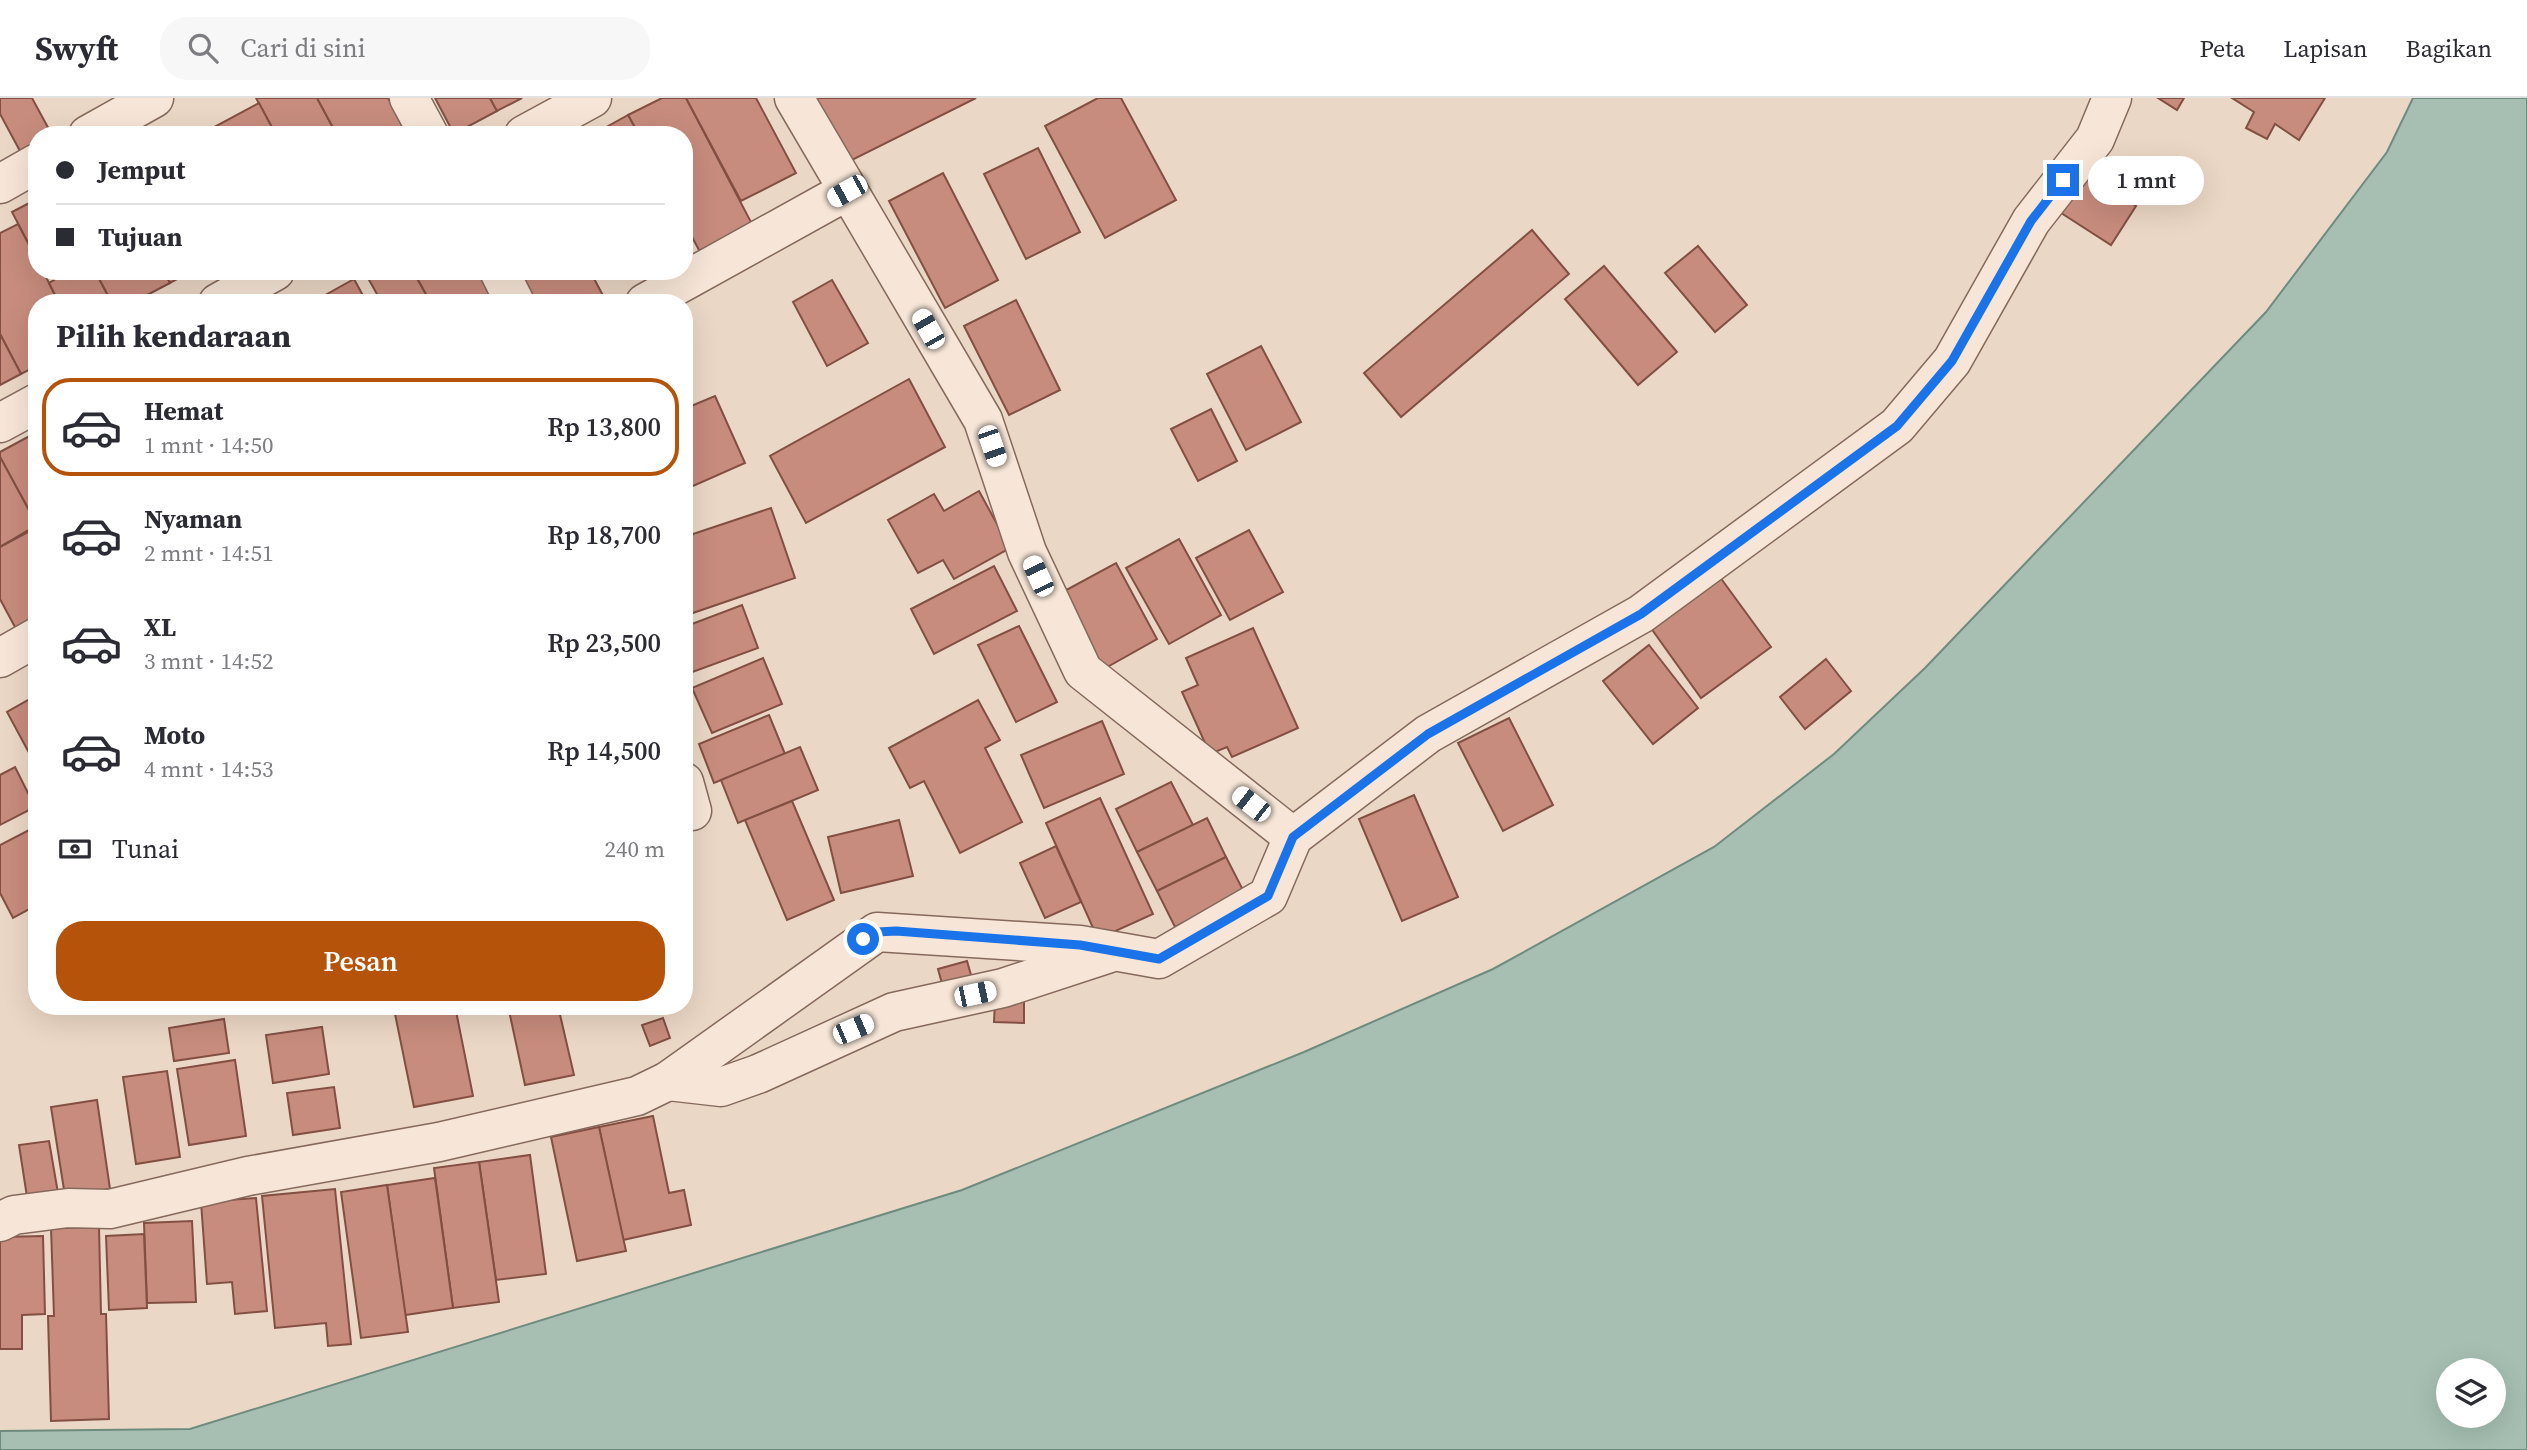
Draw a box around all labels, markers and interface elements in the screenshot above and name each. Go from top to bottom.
search box [160,17,650,80]
text: Swyft [35,26,118,71]
icon: search [184,29,222,67]
text: Cari di sini [240,30,366,66]
text: Peta [2199,32,2245,65]
text: Lapisan [2283,32,2368,65]
text: Bagikan [2406,32,2492,65]
text: Jemput [98,152,185,188]
callout: 1 mnt [2088,155,2203,204]
route end [2047,164,2079,196]
text: 1 mnt [2116,164,2176,196]
car [824,172,871,210]
text: Tujuan [98,219,183,255]
car [909,306,948,352]
text: Pilih kendaraan [56,314,291,358]
text: Hemat [144,393,223,429]
icon: car [60,396,123,459]
text: Rp 13,800 [547,409,661,445]
car [976,423,1009,469]
text: 1 mnt · 14:50 [144,429,273,461]
text: Nyaman [144,501,242,537]
icon: car [60,504,123,567]
text: Rp 18,700 [547,517,661,553]
text: 2 mnt · 14:51 [144,537,273,569]
car [1020,553,1057,599]
text: XL [144,609,176,645]
icon: car [60,612,123,675]
text: Rp 23,500 [547,625,661,661]
text: 3 mnt · 14:52 [144,645,273,677]
text: Moto [144,717,205,753]
icon: car [60,720,123,783]
text: Rp 14,500 [547,733,661,769]
text: 4 mnt · 14:53 [144,753,273,785]
car [1228,783,1275,825]
icon: cash [56,830,94,868]
text: Tunai [112,831,179,867]
text: 240 m [604,833,665,865]
button: Pesan [56,921,665,1001]
route start [847,923,879,955]
car [953,979,998,1009]
car [830,1011,877,1047]
map controls [2436,1358,2506,1428]
button: layers [2436,1358,2506,1428]

